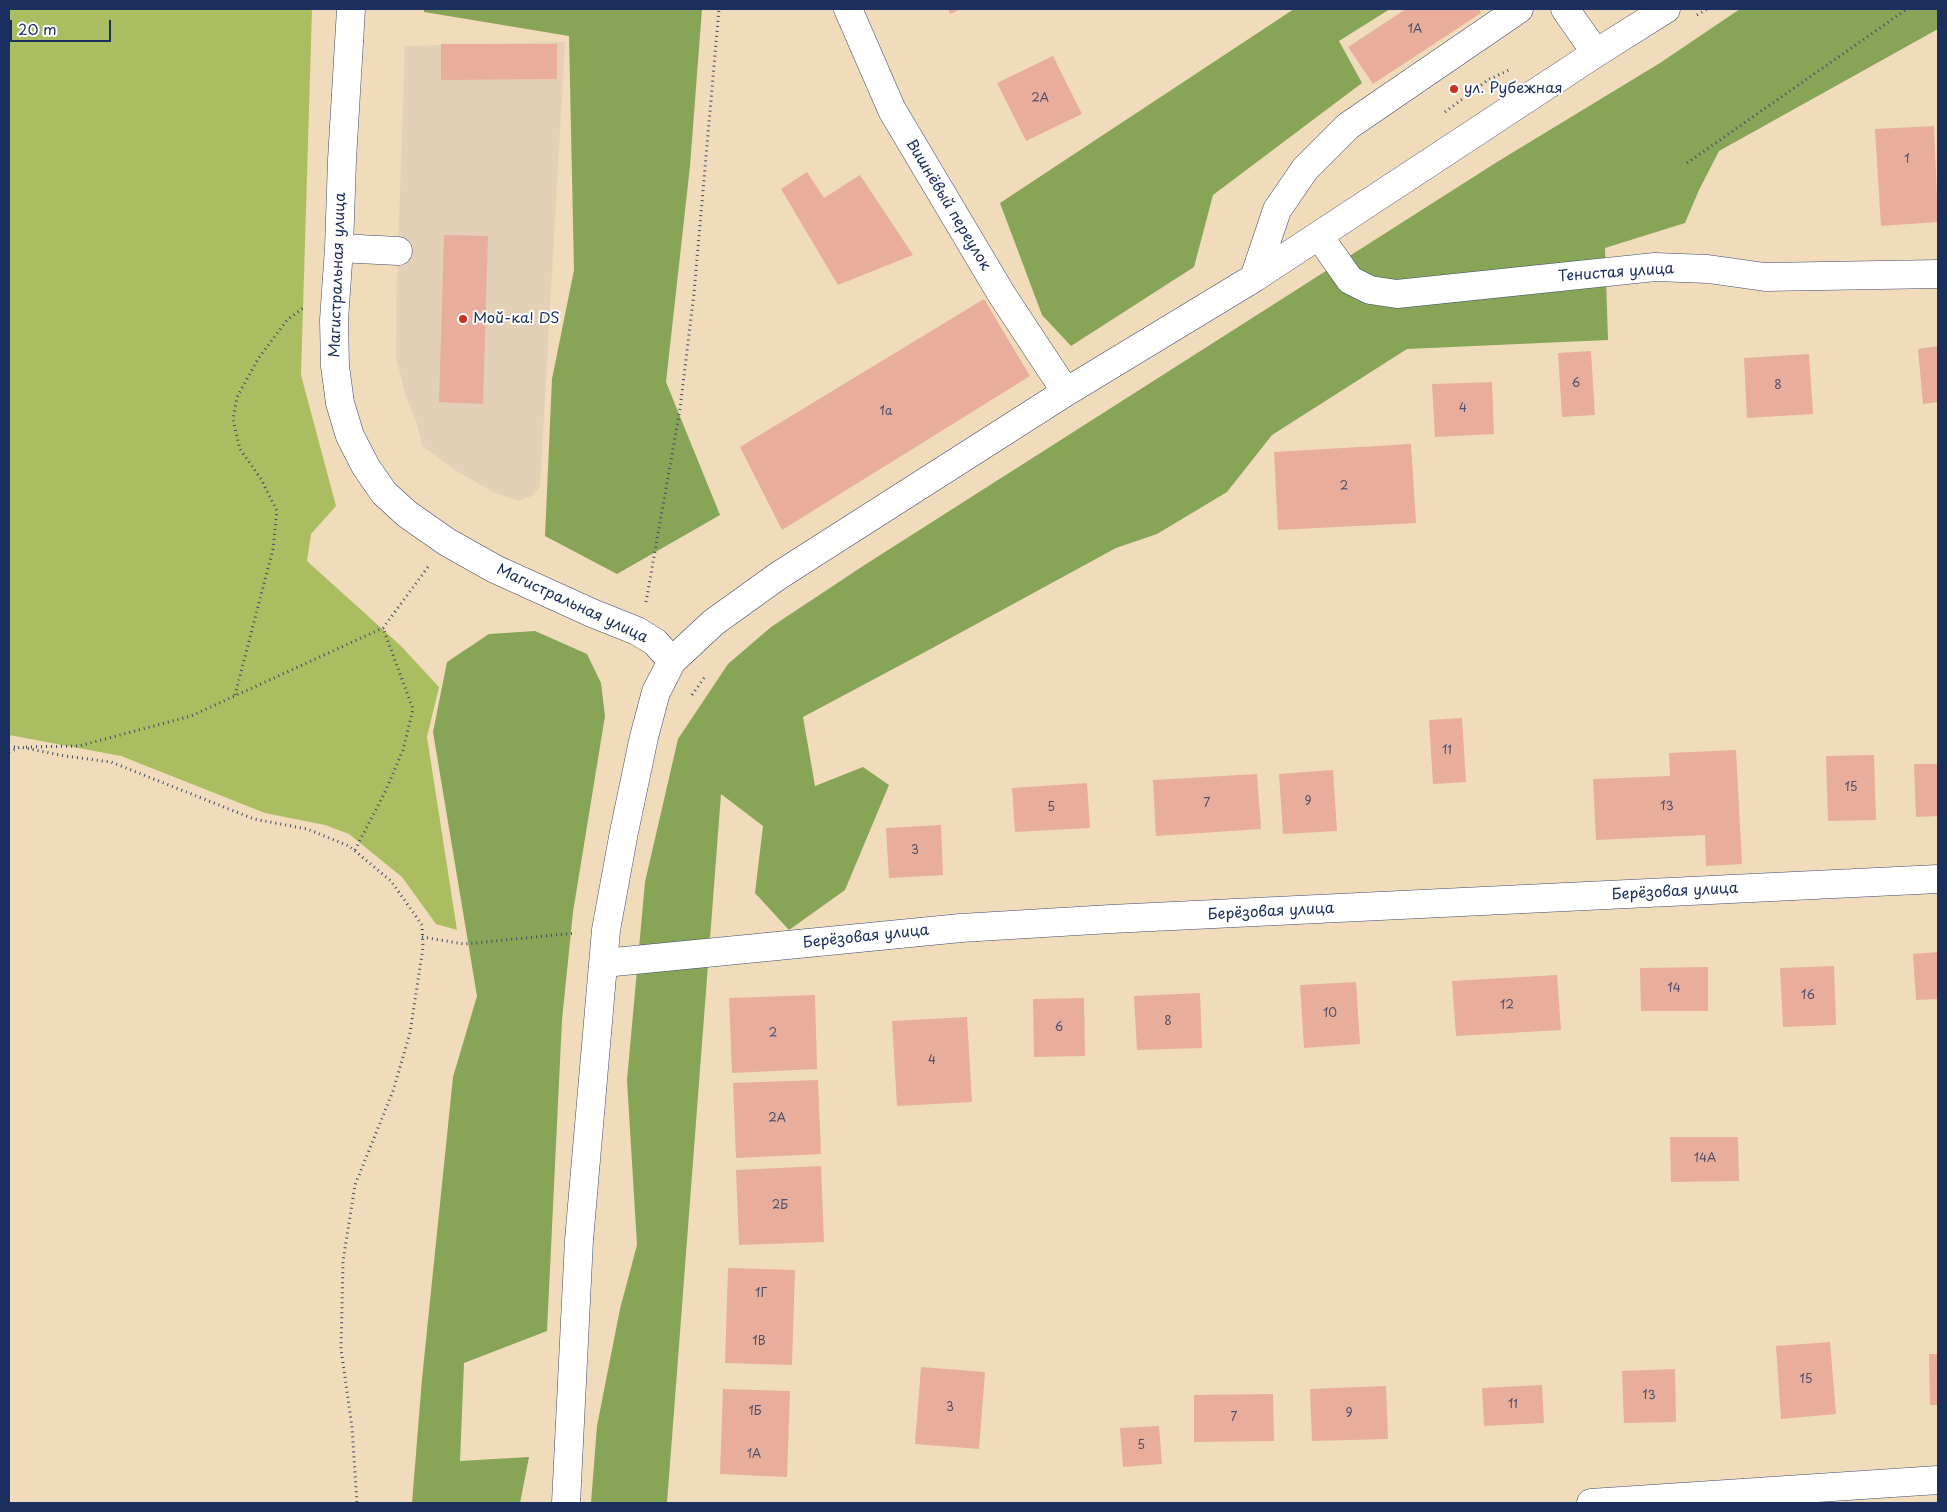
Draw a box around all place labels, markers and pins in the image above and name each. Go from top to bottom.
place label: ул. Рубежная [1464,80,1563,98]
marker: ул. Рубежная [1448,83,1460,95]
place label: Мой-ка! DS [473,310,560,328]
marker: Мой-ка! DS [457,313,469,325]

